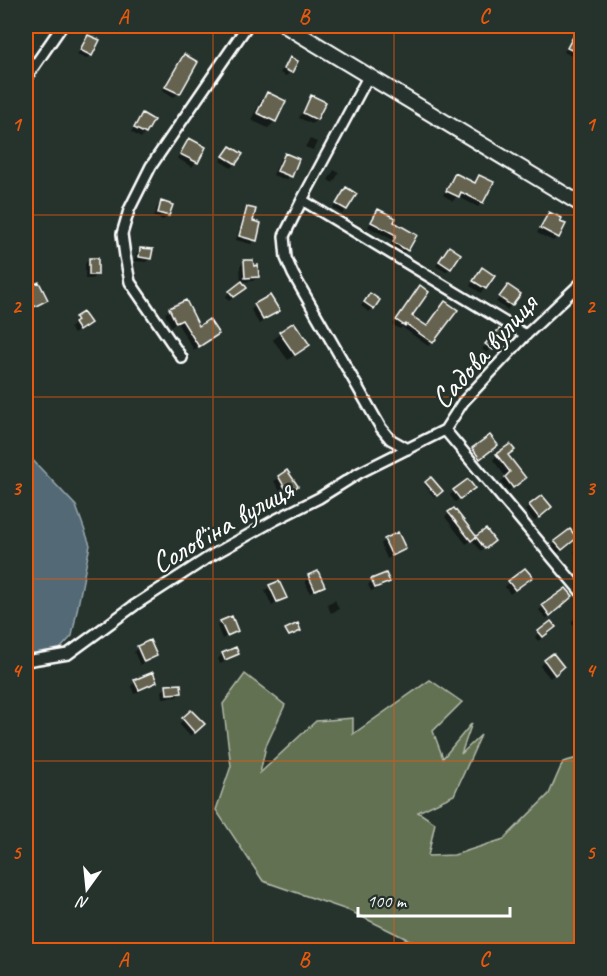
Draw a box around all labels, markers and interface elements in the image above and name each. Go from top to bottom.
text: A [118,4,130,29]
text: B [299,4,311,29]
text: C [479,4,491,29]
text: 1 [12,112,23,137]
text: 1 [586,112,597,137]
street label: Садова вулиця [422,284,547,416]
text: 2 [12,294,23,319]
text: 2 [586,294,597,319]
street label: Солов'їна вулиця [144,470,301,582]
text: 3 [12,476,23,501]
text: 3 [586,476,597,501]
text: 4 [12,658,24,683]
text: 4 [586,658,598,683]
text: 5 [12,840,23,865]
text: 5 [586,840,597,865]
north arrow [57,859,117,919]
scale bar [358,880,510,918]
text: 100 m [367,890,408,912]
text: N [73,891,91,913]
text: A [118,947,130,972]
text: B [299,947,311,972]
text: C [479,947,491,972]

